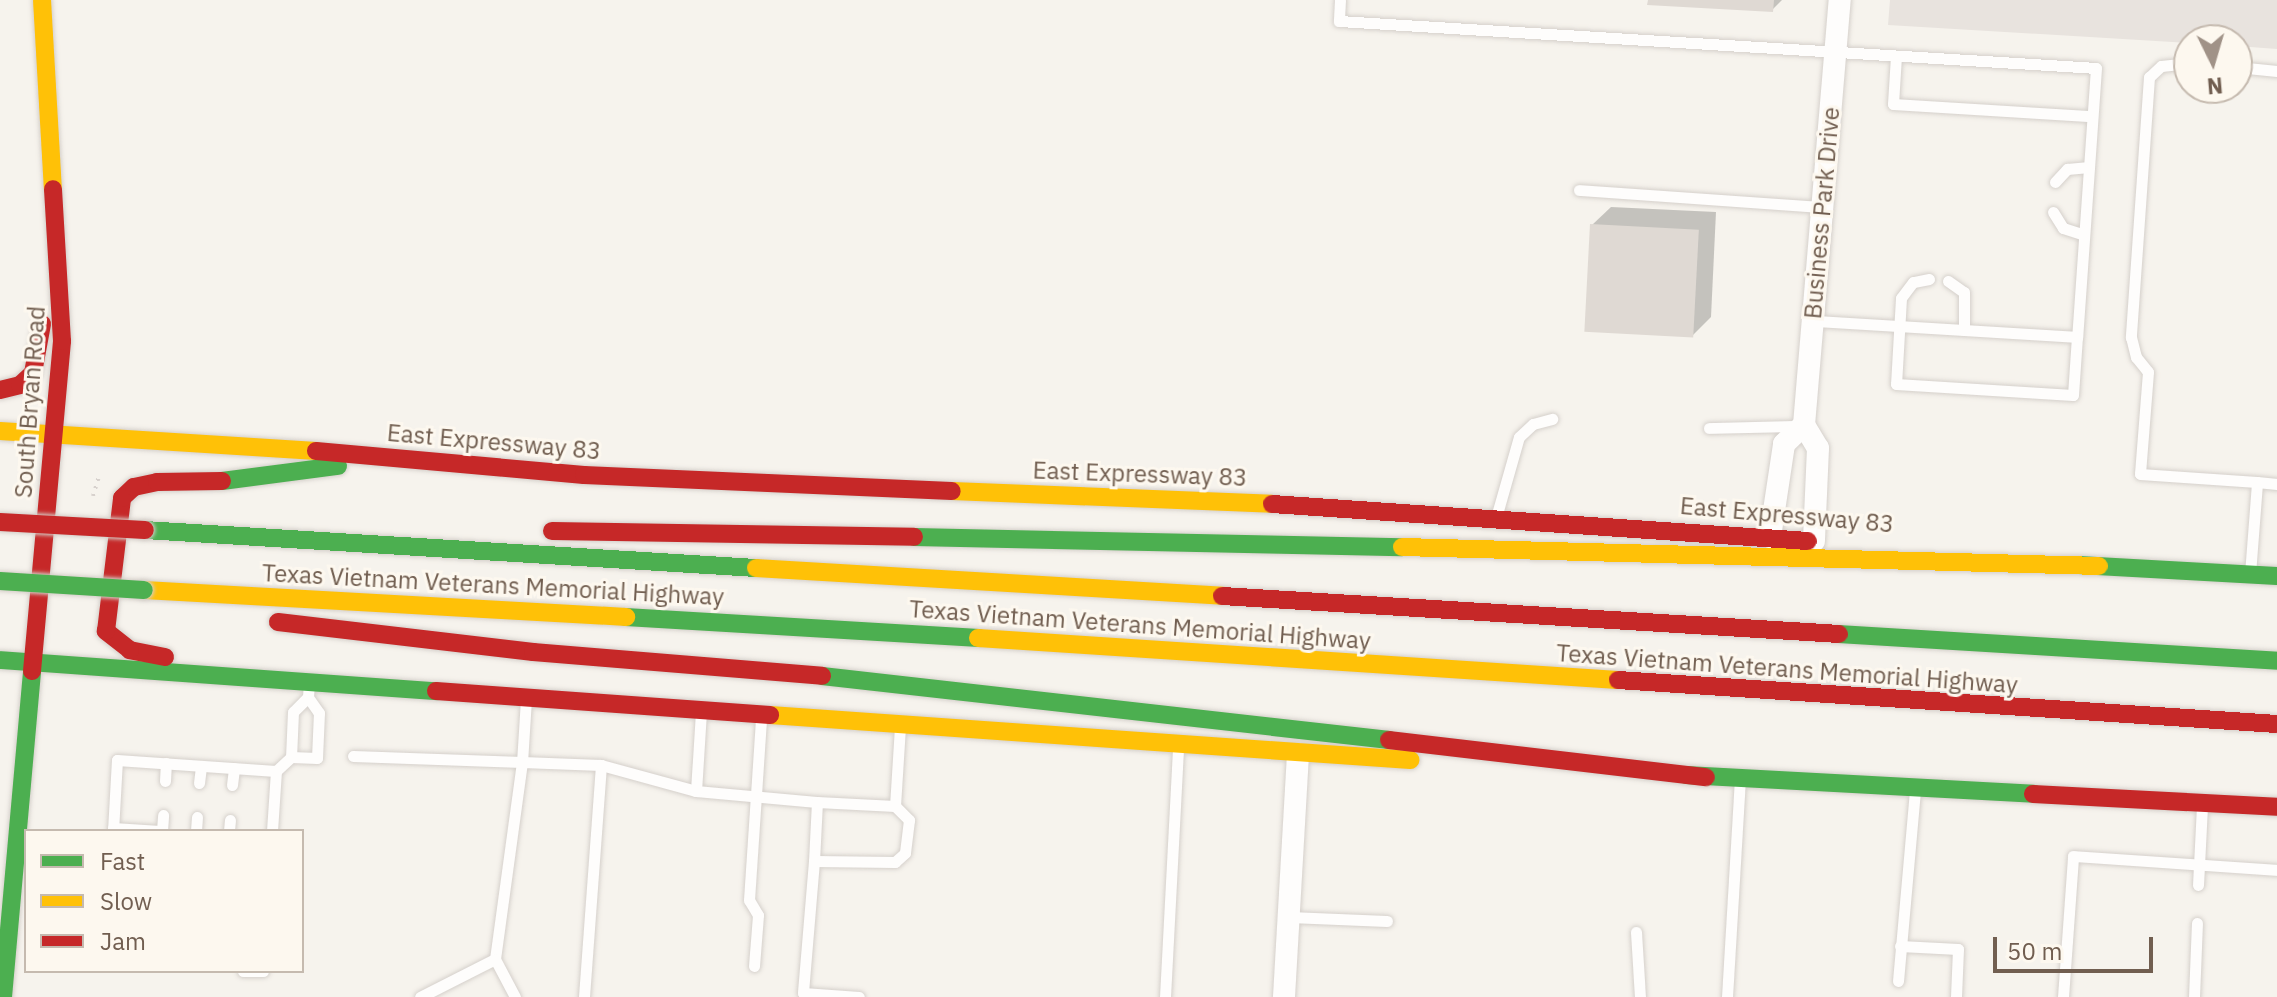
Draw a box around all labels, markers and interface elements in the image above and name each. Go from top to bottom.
north arrow [2173,24,2253,104]
text: N [2206,71,2224,102]
street label: Business Park Drive [1798,106,1846,320]
street label: South Bryan Road [9,305,51,499]
street label: East Expressway 83 [386,418,602,466]
street label: East Expressway 83 [1032,456,1248,492]
street label: East Expressway 83 [1679,491,1895,539]
street label: Texas Vietnam Veterans Memorial Highway [261,559,725,611]
street label: Texas Vietnam Veterans Memorial Highway [908,594,1372,656]
street label: Texas Vietnam Veterans Memorial Highway [1555,638,2019,700]
legend [24,829,304,973]
text: Fast [100,845,145,877]
text: Slow [100,885,152,917]
scale bar [1997,921,2157,971]
text: Jam [100,925,146,957]
text: 50 m [2007,935,2062,967]

